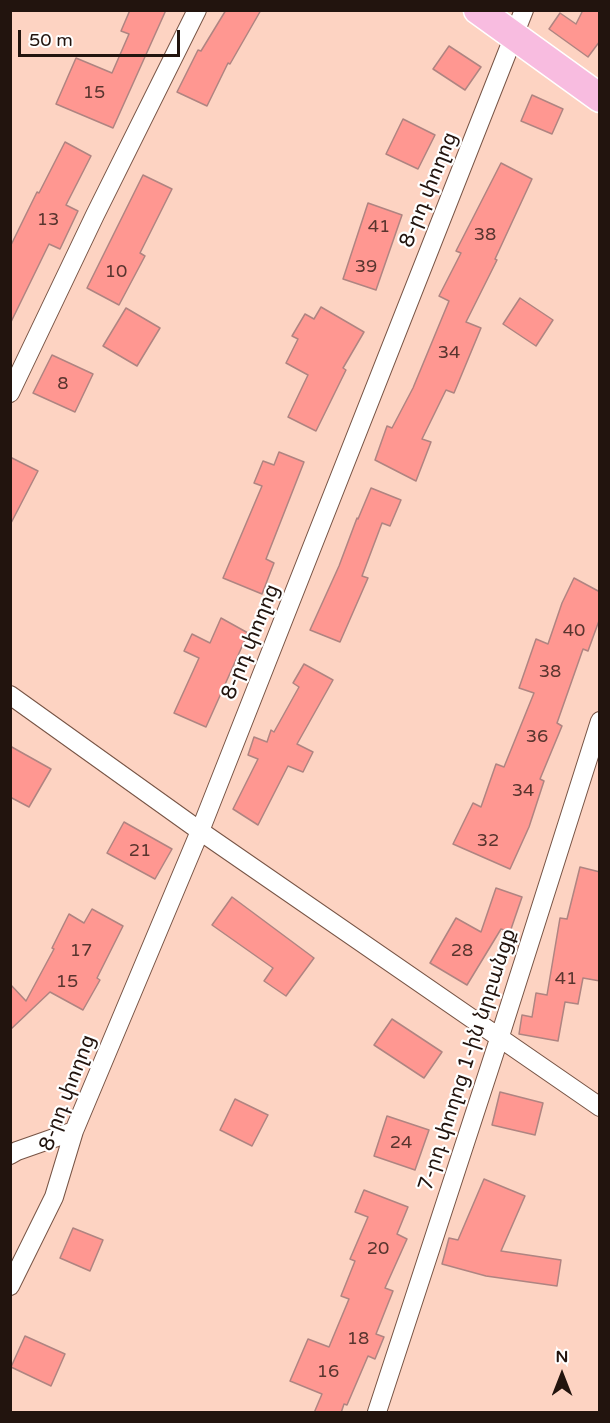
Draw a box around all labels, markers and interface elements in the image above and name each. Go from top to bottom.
scale bar [21,18,183,56]
text: 50 m [29,29,73,51]
house number: 15 [83,82,105,104]
street label: 8-րդ փողոց [394,129,464,251]
house number: 13 [37,209,59,231]
house number: 41 [368,216,390,238]
house number: 38 [474,224,496,246]
house number: 39 [355,256,377,278]
house number: 10 [105,261,127,283]
house number: 34 [438,342,460,364]
house number: 8 [57,373,69,395]
street label: 8-րդ փողոց [216,581,286,703]
house number: 40 [563,620,585,642]
house number: 38 [539,661,561,683]
house number: 36 [526,726,548,748]
house number: 34 [512,780,534,802]
house number: 32 [477,830,499,852]
house number: 21 [129,840,151,862]
street label: 7-րդ փողոց 1-ին նրբանցք [414,926,522,1194]
house number: 17 [70,940,92,962]
house number: 28 [451,940,473,962]
house number: 41 [555,968,577,990]
house number: 15 [56,971,78,993]
street label: 8-րդ փողոց [34,1031,102,1155]
house number: 24 [390,1132,412,1154]
house number: 20 [367,1238,389,1260]
house number: 18 [347,1328,369,1350]
north arrow [532,1345,592,1405]
text: N [556,1347,568,1367]
house number: 16 [317,1361,339,1383]

